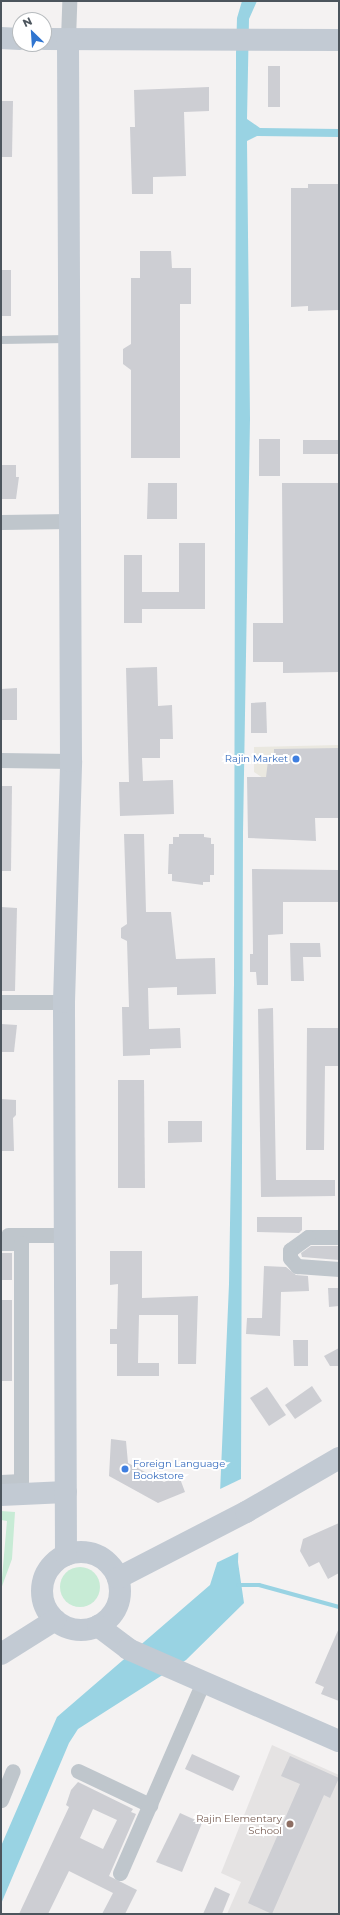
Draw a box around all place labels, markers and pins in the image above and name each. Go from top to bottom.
place label: Rajin Market [225,753,288,765]
marker: Rajin Market [291,754,301,764]
place label: Foreign Language Bookstore [133,1457,225,1480]
marker: Foreign Language Bookstore [120,1464,130,1474]
place label: Rajin Elementary School [196,1812,282,1836]
marker: Rajin Elementary School [285,1819,295,1829]

